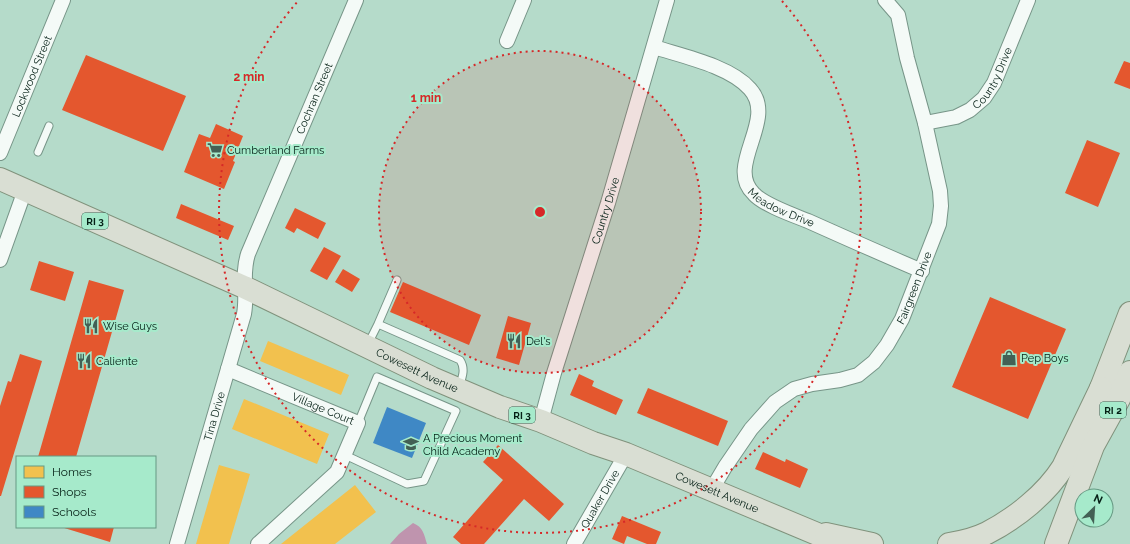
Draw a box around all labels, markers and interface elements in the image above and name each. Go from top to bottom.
street label: Lockwood Street [9,33,54,119]
street label: Country Drive [970,45,1015,112]
street label: Cochran Street [293,61,335,136]
text: 2 min [233,70,265,84]
text: 1 min [411,91,441,105]
supermarket icon: Cumberland Farms [206,141,224,159]
place label: Cumberland Farms [227,144,324,157]
street label: Country Drive [589,175,622,246]
street label: Meadow Drive [745,185,817,230]
centre of rings [533,205,547,219]
road number: RI 3 [82,213,108,229]
street label: Fairgreen Drive [894,249,934,326]
restaurant icon: Wise Guys [82,317,100,335]
place label: Wise Guys [103,320,157,333]
restaurant icon: Del's [505,332,523,350]
place label: Del's [526,335,551,348]
street label: Cowesett Avenue [374,345,461,395]
shop icon: Pep Boys [1000,349,1018,367]
restaurant icon: Caliente [75,352,93,370]
place label: Pep Boys [1021,352,1069,365]
place label: Caliente [96,355,138,368]
street label: Tina Drive [201,390,228,442]
street label: Village Court [290,390,356,427]
road number: RI 2 [1100,402,1126,418]
road number: RI 3 [509,407,535,423]
place label: A Precious Moment Child Academy [423,432,523,458]
school or university icon: A Precious Moment Child Academy [402,435,420,453]
legend [16,456,156,528]
text: Homes [52,465,92,479]
street label: Quaker Drive [578,467,622,531]
street label: Cowesett Avenue [673,469,761,516]
text: Shops [52,485,87,499]
north arrow [1074,488,1114,528]
text: N [1091,492,1105,507]
text: Schools [52,505,96,519]

